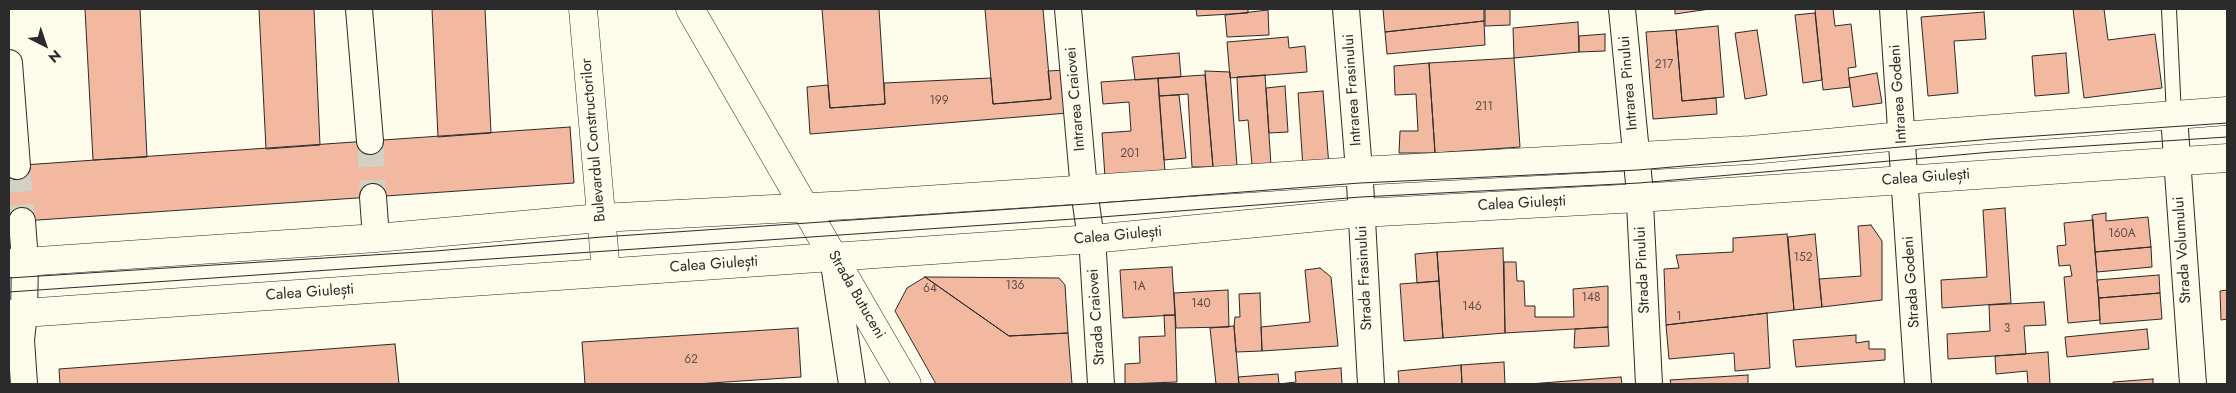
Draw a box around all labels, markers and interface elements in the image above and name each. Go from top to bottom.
north arrow [20,20,70,70]
street label: Intrarea Frasinului [1340,33,1366,147]
street label: Intrarea Pinului [1616,35,1642,131]
street label: Intrarea Godeni [1887,44,1911,144]
text: N [44,45,66,68]
street label: Intrarea Craiovei [1062,46,1090,152]
street label: Bulevardul Constructorilor [578,57,610,223]
house number: 217 [1655,58,1673,72]
house number: 199 [929,94,949,108]
house number: 211 [1475,100,1493,114]
house number: 201 [1120,147,1140,161]
street label: Calea Giulești [1881,166,1971,190]
street label: Calea Giulești [1477,193,1567,215]
street label: Strada Volumului [2170,196,2196,304]
street label: Calea Giulești [1073,223,1163,249]
street label: Strada Frasinului [1353,225,1377,331]
street label: Strada Pinului [1632,226,1654,314]
house number: 160A [2108,227,2136,241]
street label: Strada Godeni [1900,235,1924,329]
street label: Strada Butuceni [823,248,889,342]
house number: 152 [1794,251,1812,265]
street label: Calea Giulești [669,253,759,277]
street label: Strada Craiovei [1085,268,1109,366]
house number: 136 [1006,279,1024,293]
house number: 1A [1132,280,1146,294]
street label: Calea Giulești [265,281,355,305]
house number: 64 [923,282,937,296]
house number: 148 [1582,291,1600,305]
house number: 140 [1191,297,1211,311]
house number: 146 [1462,300,1482,314]
house number: 1 [1676,310,1682,324]
house number: 3 [2004,322,2010,336]
house number: 62 [684,353,698,367]

